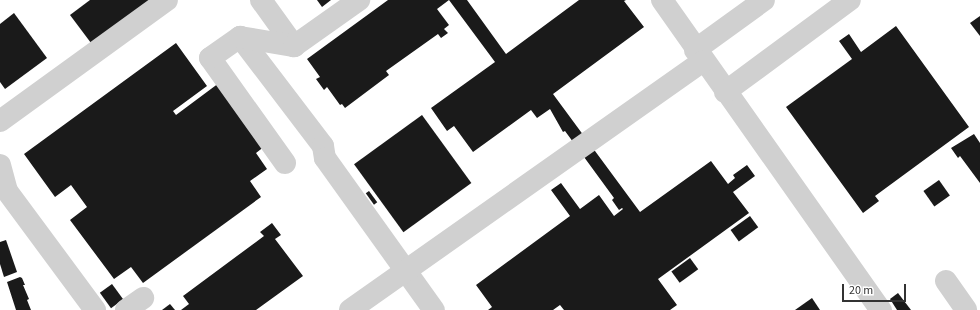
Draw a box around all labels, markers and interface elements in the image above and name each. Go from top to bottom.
scale bar [844,276,908,302]
text: 20 m [849,282,873,299]

